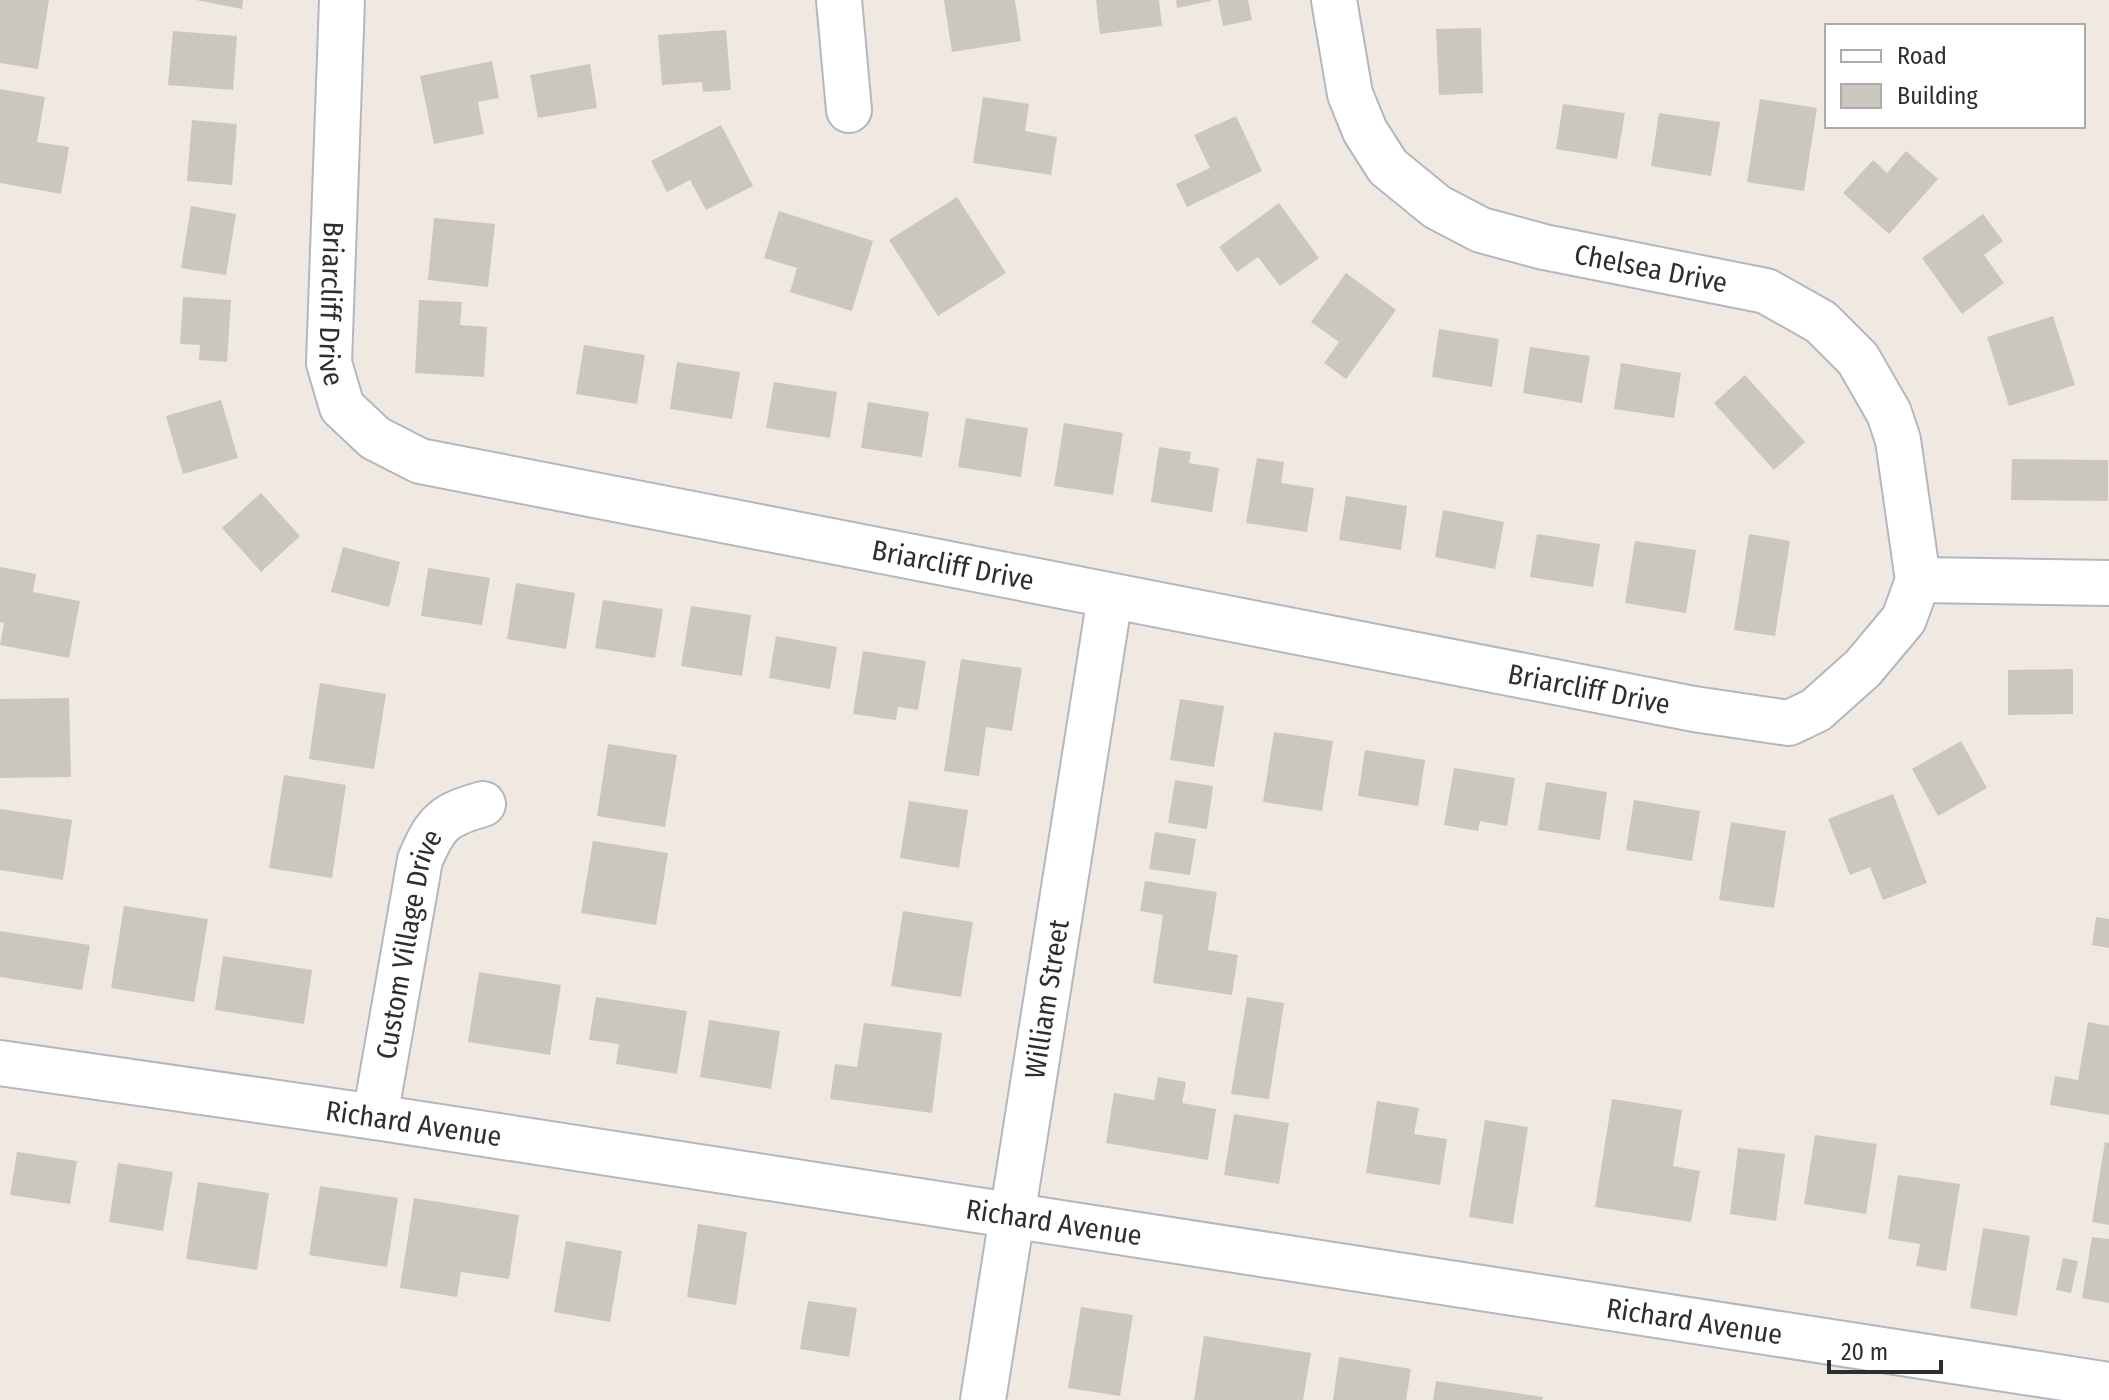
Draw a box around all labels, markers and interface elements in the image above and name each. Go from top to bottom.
legend [1825,24,2085,128]
text: Road [1897,42,1947,70]
text: Building [1897,82,1979,110]
street label: Briarcliff Drive [312,221,351,390]
street label: Chelsea Drive [1572,238,1730,299]
street label: Briarcliff Drive [869,533,1037,597]
street label: Briarcliff Drive [1505,657,1673,721]
street label: Custom Village Drive [369,823,449,1062]
street label: William Street [1018,916,1076,1081]
street label: Richard Avenue [323,1094,504,1153]
street label: Richard Avenue [964,1193,1144,1252]
street label: Richard Avenue [1604,1292,1785,1351]
scale bar [1829,1324,1941,1374]
text: 20 m [1841,1338,1888,1366]

